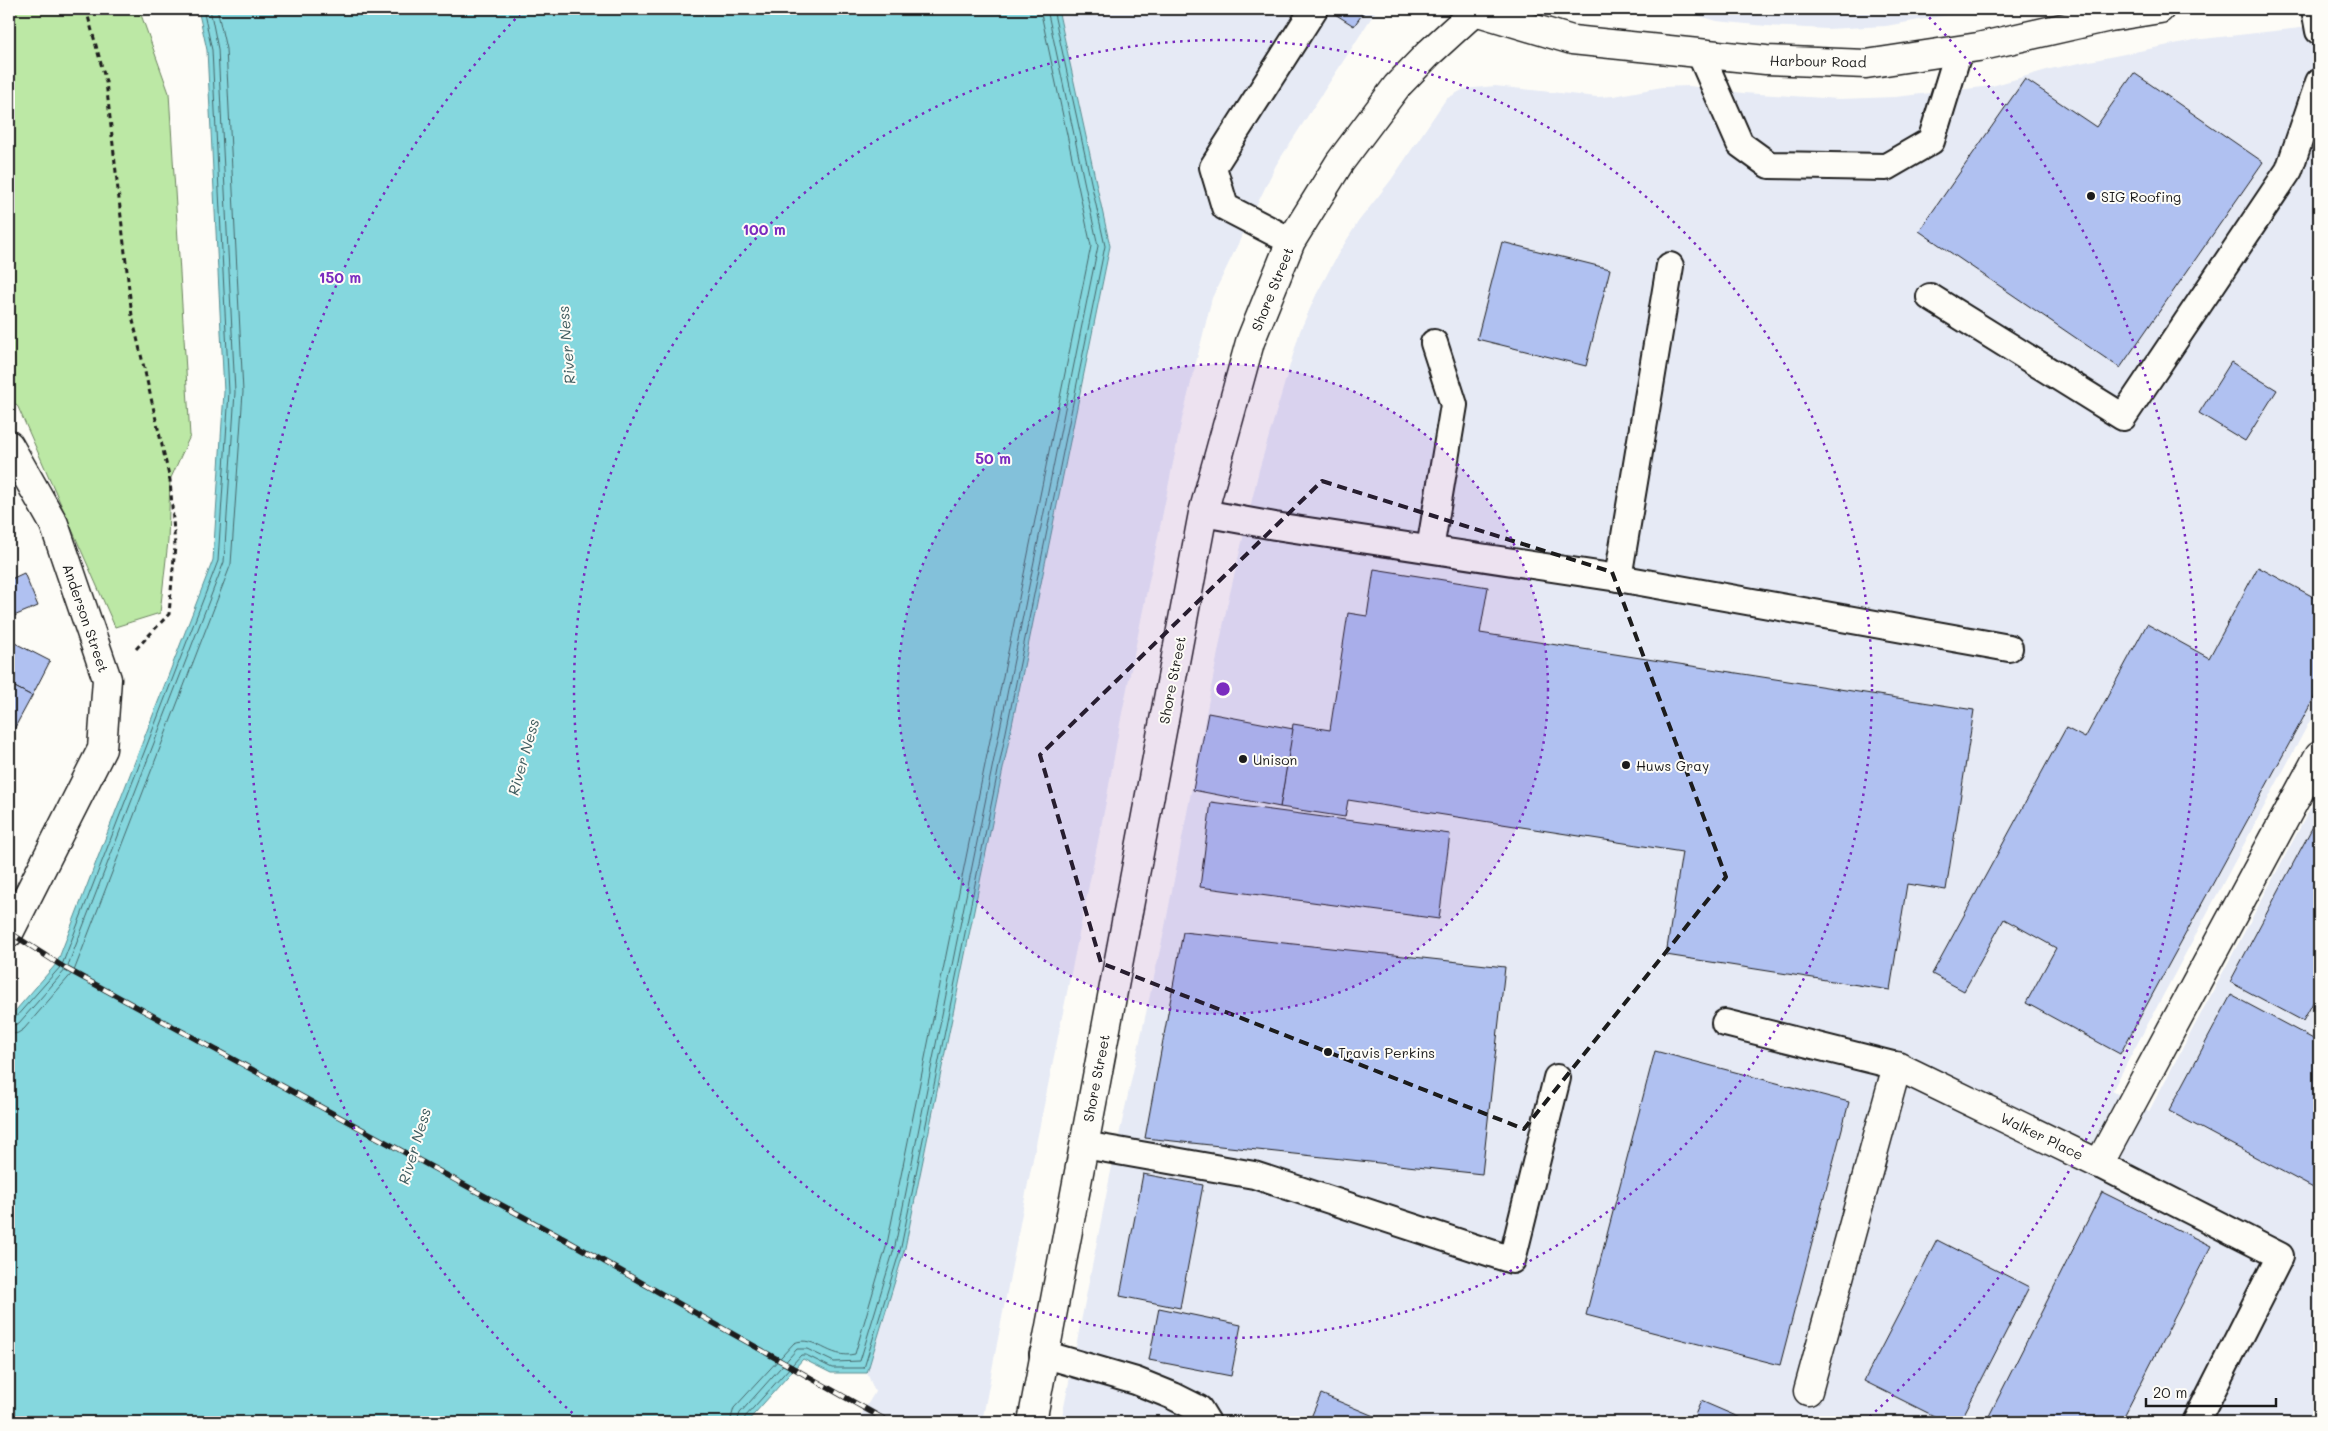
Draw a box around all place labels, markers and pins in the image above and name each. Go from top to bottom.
place label: SIG Roofing [2101,187,2181,206]
marker: SIG Roofing [2085,190,2097,202]
centre of rings [1214,680,1232,698]
place label: Unison [1253,750,1297,769]
marker: Unison [1237,753,1249,765]
place label: Huws Gray [1636,756,1709,775]
marker: Huws Gray [1620,759,1632,771]
place label: Travis Perkins [1338,1043,1435,1062]
marker: Travis Perkins [1322,1046,1334,1058]

